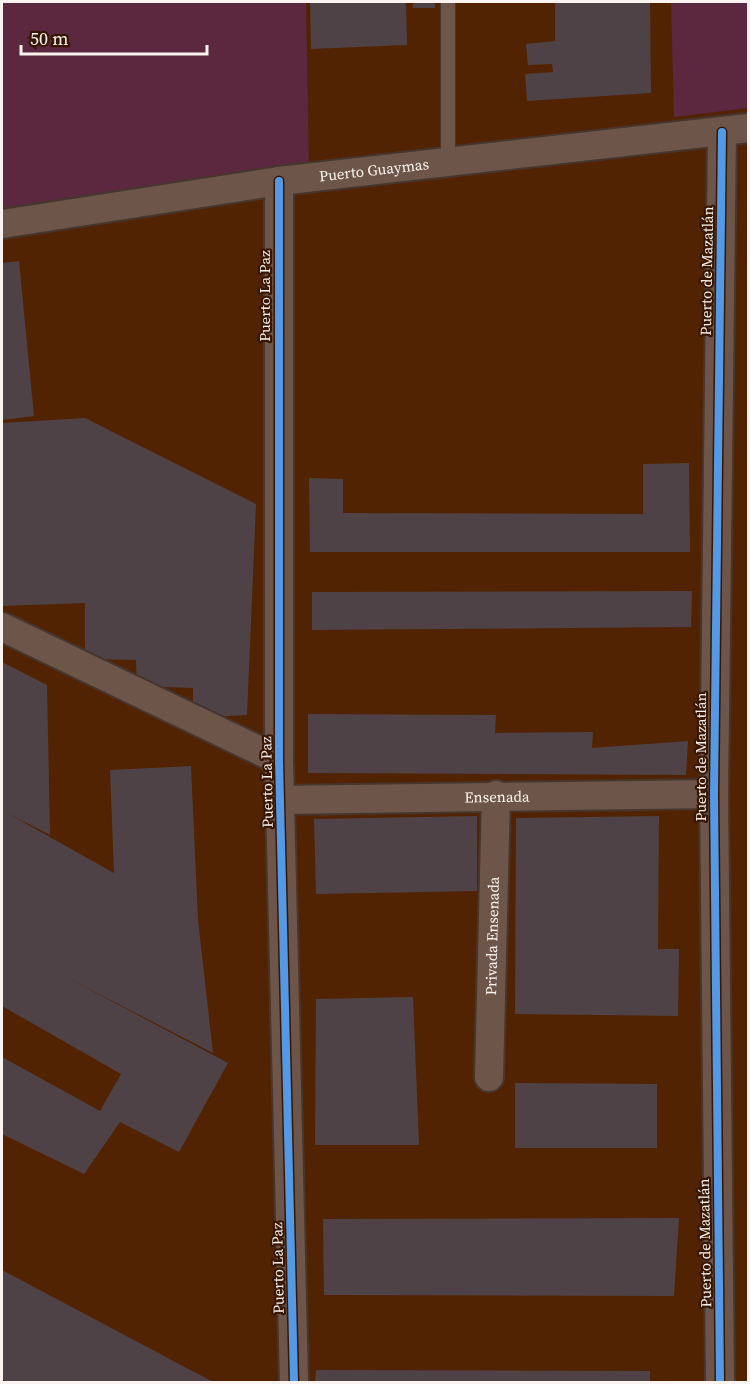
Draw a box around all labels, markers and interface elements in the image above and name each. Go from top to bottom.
scale bar [21,18,207,56]
text: 50 m [30,26,68,51]
street label: Puerto Guaymas [318,153,430,186]
street label: Puerto de Mazatlán [695,206,718,336]
street label: Puerto La Paz [254,250,275,342]
street label: Puerto de Mazatlán [690,692,711,822]
street label: Puerto La Paz [255,736,278,828]
street label: Ensenada [464,786,530,807]
street label: Privada Ensenada [480,876,504,996]
street label: Puerto de Mazatlán [693,1178,716,1308]
street label: Puerto La Paz [266,1222,289,1314]

